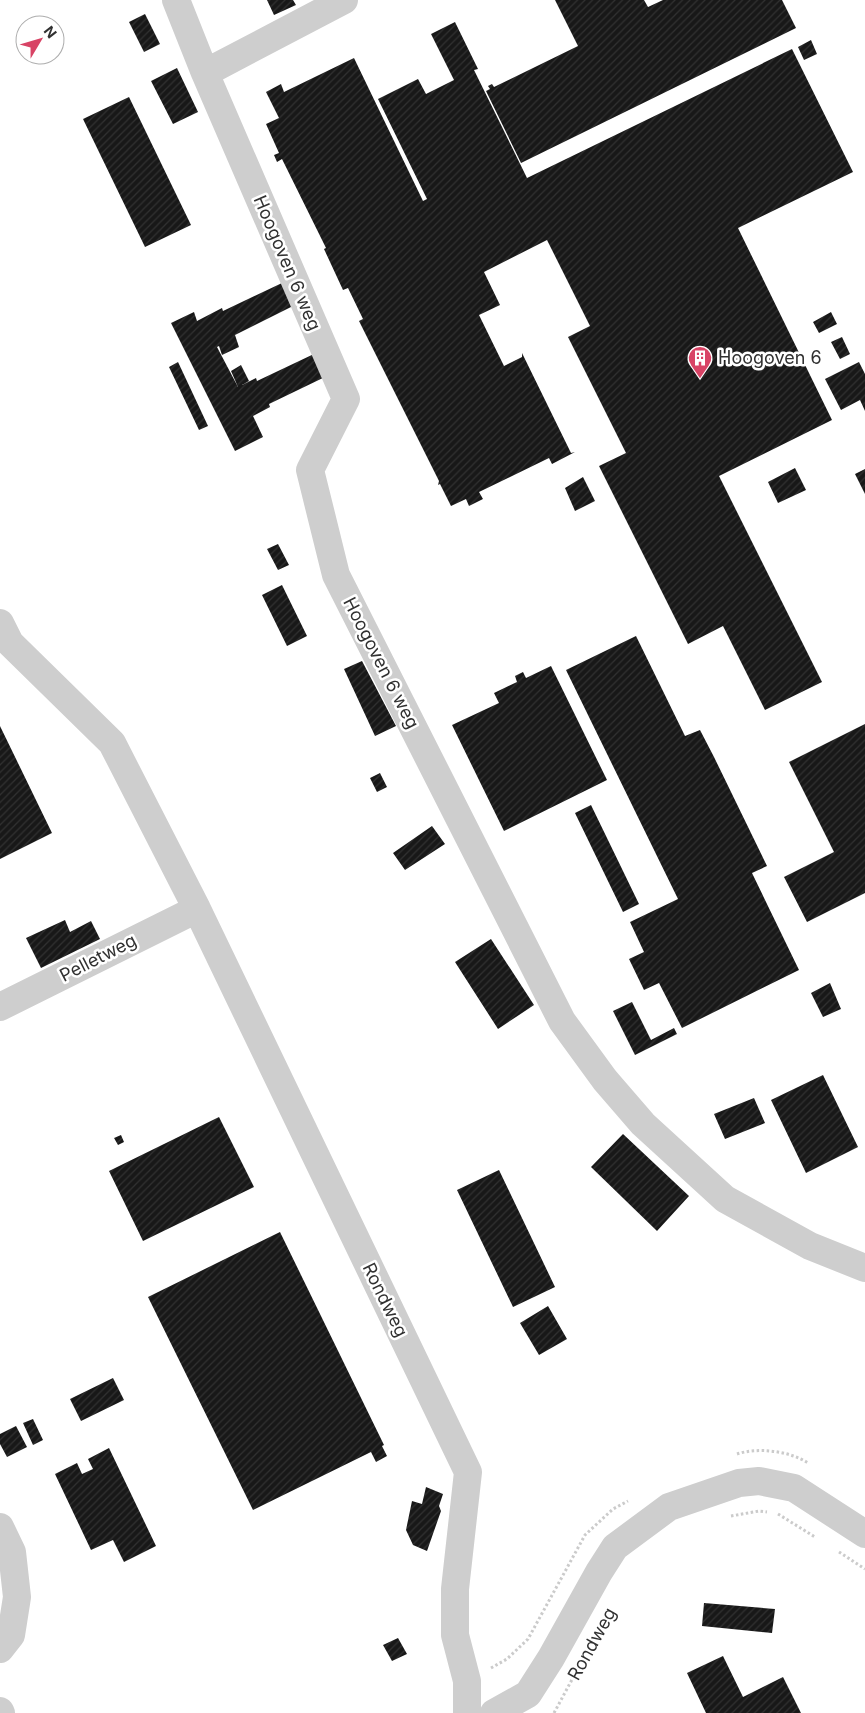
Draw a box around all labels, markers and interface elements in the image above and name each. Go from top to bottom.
north arrow [15,15,65,65]
text: N [41,22,61,41]
street label: Hoogoven 6 weg [250,192,325,333]
building icon: Hoogoven 6 [687,345,713,379]
place label: Hoogoven 6 [718,347,822,368]
street label: Hoogoven 6 weg [339,594,424,732]
street label: Pelletweg [56,929,140,986]
street label: Rondweg [359,1259,412,1340]
street label: Rondweg [563,1604,620,1684]

